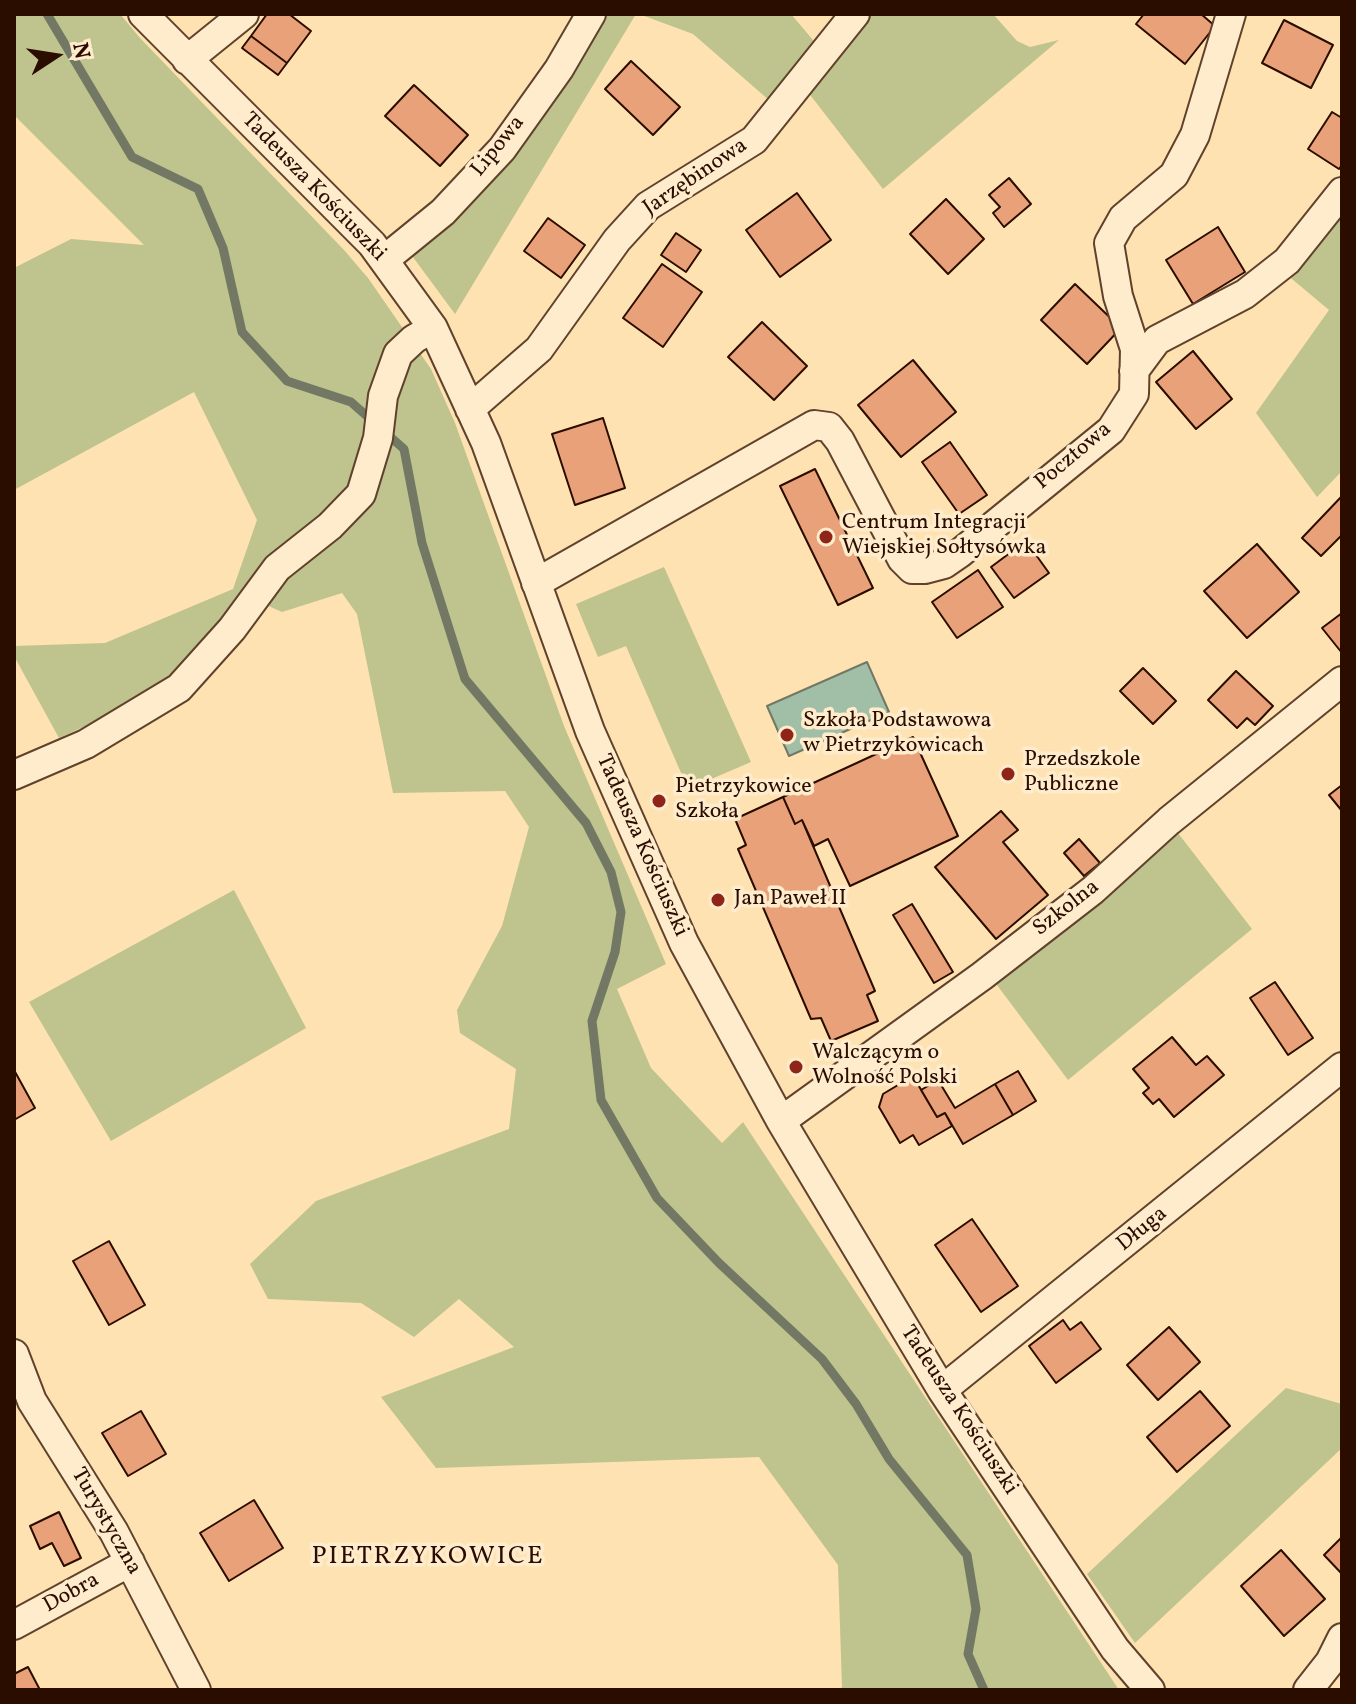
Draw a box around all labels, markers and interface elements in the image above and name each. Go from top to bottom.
north arrow [16,16,96,96]
text: N [63,40,97,62]
street label: Tadeusza Kościuszki [235,108,391,268]
street label: Lipowa [466,111,532,183]
street label: Jarzębinowa [639,133,753,223]
street label: Pocztowa [1030,417,1118,497]
place label: Centrum Integracji Wiejskiej Sołtysówka [842,511,1046,562]
marker: Centrum Integracji Wiejskiej Sołtysówka [817,528,835,546]
place label: Szkoła Podstawowa w Pietrzykowicach [803,709,991,760]
marker: Szkoła Podstawowa w Pietrzykowicach [778,726,796,744]
place label: Przedszkole Publiczne [1024,748,1140,800]
street label: Tadeusza Kościuszki [589,751,693,941]
marker: Przedszkole Publiczne [999,765,1017,783]
place label: Pietrzykowice Szkoła [675,775,812,826]
marker: Pietrzykowice Szkoła [650,792,668,810]
street label: Szkolna [1029,875,1105,943]
place label: Jan Paweł II [734,887,847,913]
marker: Jan Paweł II [709,891,727,909]
place label: Walczącym o Wolność Polski [812,1041,957,1092]
marker: Walczącym o Wolność Polski [787,1058,805,1076]
street label: Długa [1112,1202,1174,1258]
street label: Tadeusza Kościuszki [893,1321,1023,1501]
street label: Turystyczna [64,1464,146,1580]
district label: PIETRZYKOWICE [311,1542,545,1574]
street label: Dobra [39,1568,105,1620]

